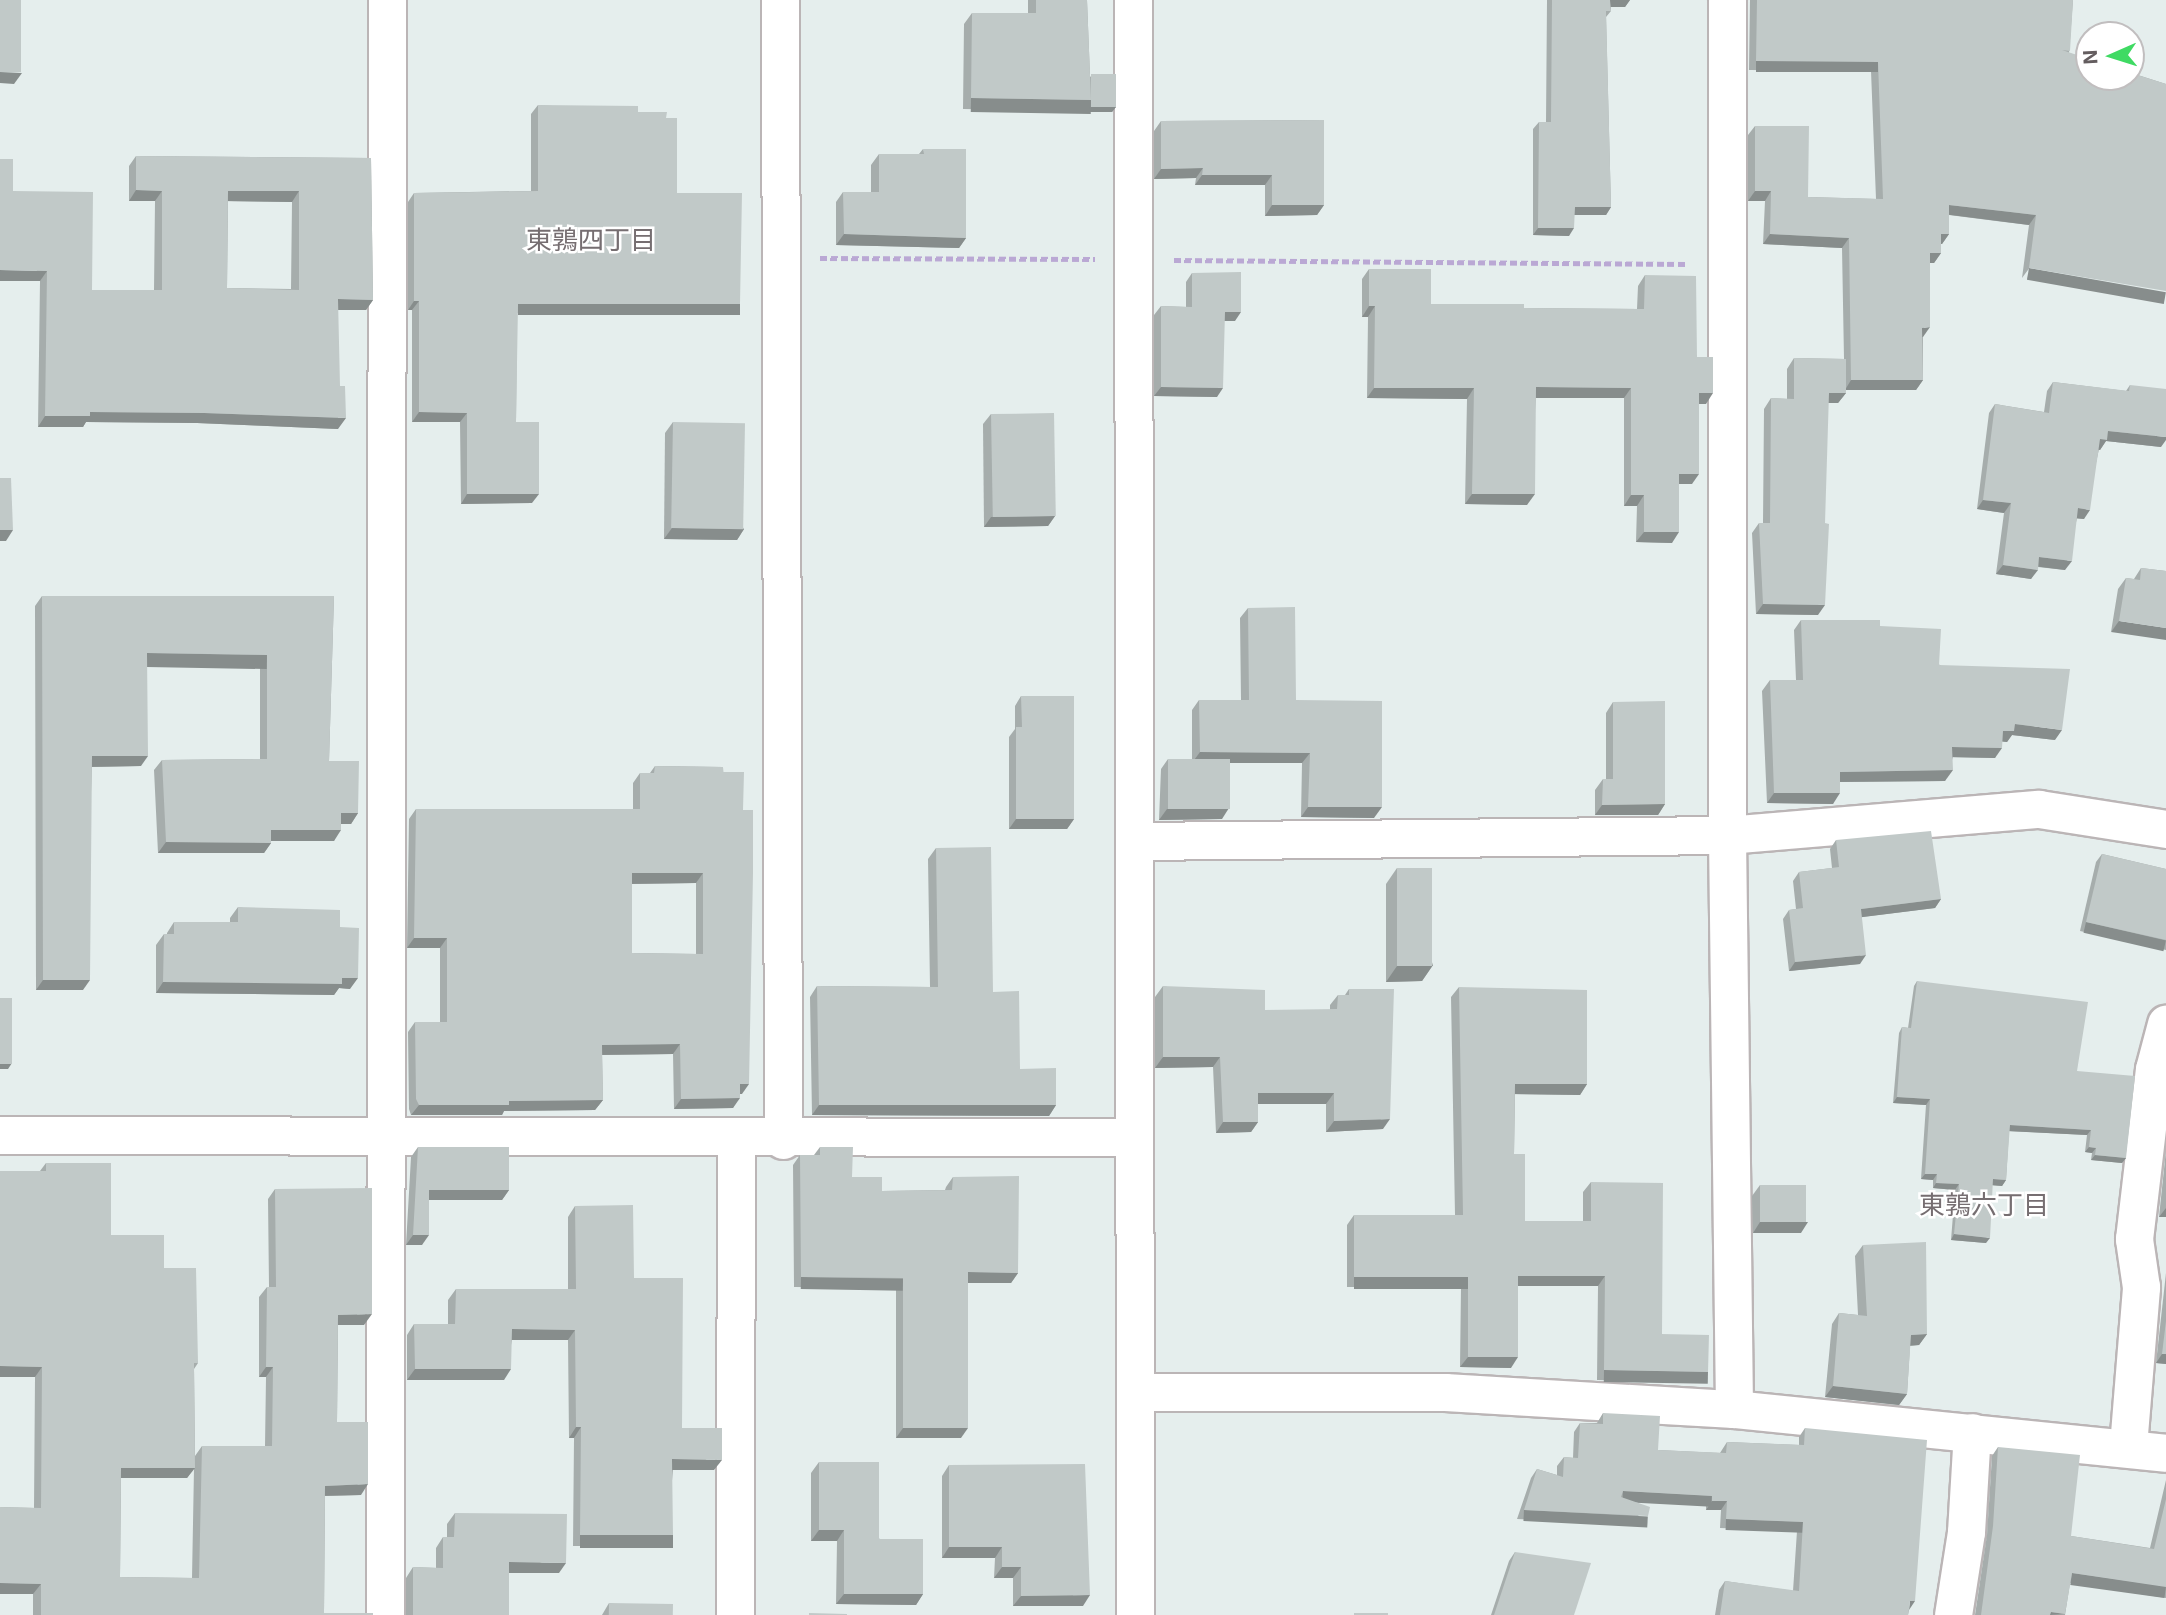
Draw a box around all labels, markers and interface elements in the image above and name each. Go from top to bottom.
north arrow [2075,21,2145,91]
text: N [2079,49,2102,65]
district label: 東鶉四丁目 [526,224,656,256]
district label: 東鶉六丁目 [1919,1189,2049,1221]

